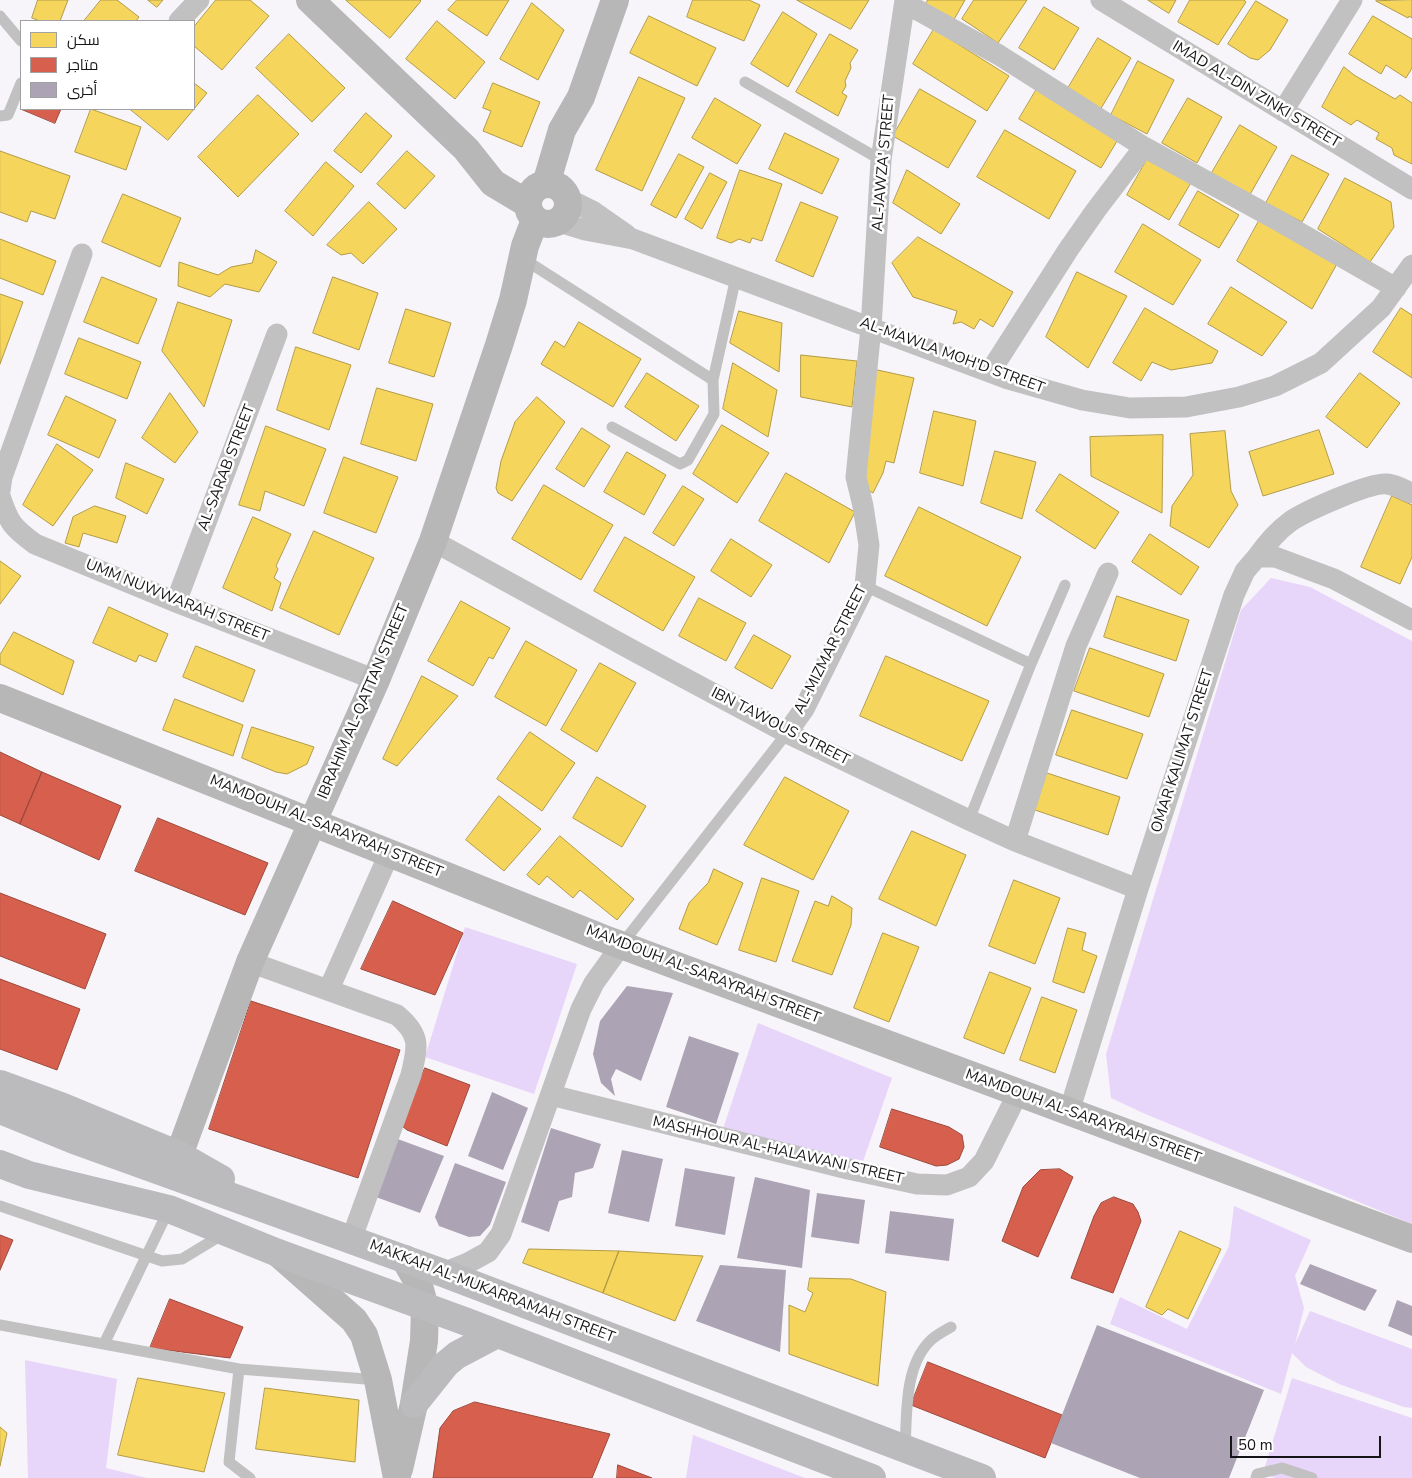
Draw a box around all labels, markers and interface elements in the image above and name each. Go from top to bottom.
legend [20,20,195,110]
text: سكن [67,30,100,50]
street label: IMAD AL-DIN ZINKI STREET [1169,38,1343,152]
text: متاجر [67,55,98,75]
text: أخرى [67,80,97,100]
street label: AL-JAWZA' STREET [869,94,899,232]
street label: AL-MAWLA MOH'D STREET [857,314,1047,398]
street label: AL-SARAB STREET [195,402,259,534]
street label: UMM NUWWARAH STREET [83,556,271,646]
street label: AL-MIZMAR STREET [791,582,871,718]
street label: IBRAHIM AL-QATTAN STREET [315,602,413,802]
street label: OMAR KALIMAT STREET [1148,667,1218,835]
street label: IBN TAWOUS STREET [708,684,852,770]
street label: MAMDOUH AL-SARAYRAH STREET [207,772,445,882]
street label: MAMDOUH AL-SARAYRAH STREET [583,922,823,1028]
street label: MAMDOUH AL-SARAYRAH STREET [963,1066,1203,1168]
street label: MASHHOUR AL-HALAWANI STREET [651,1113,905,1189]
street label: MAKKAH AL-MUKARRAMAH STREET [367,1237,617,1347]
scale bar [1232,1426,1383,1458]
text: 50 m [1238,1435,1273,1455]

